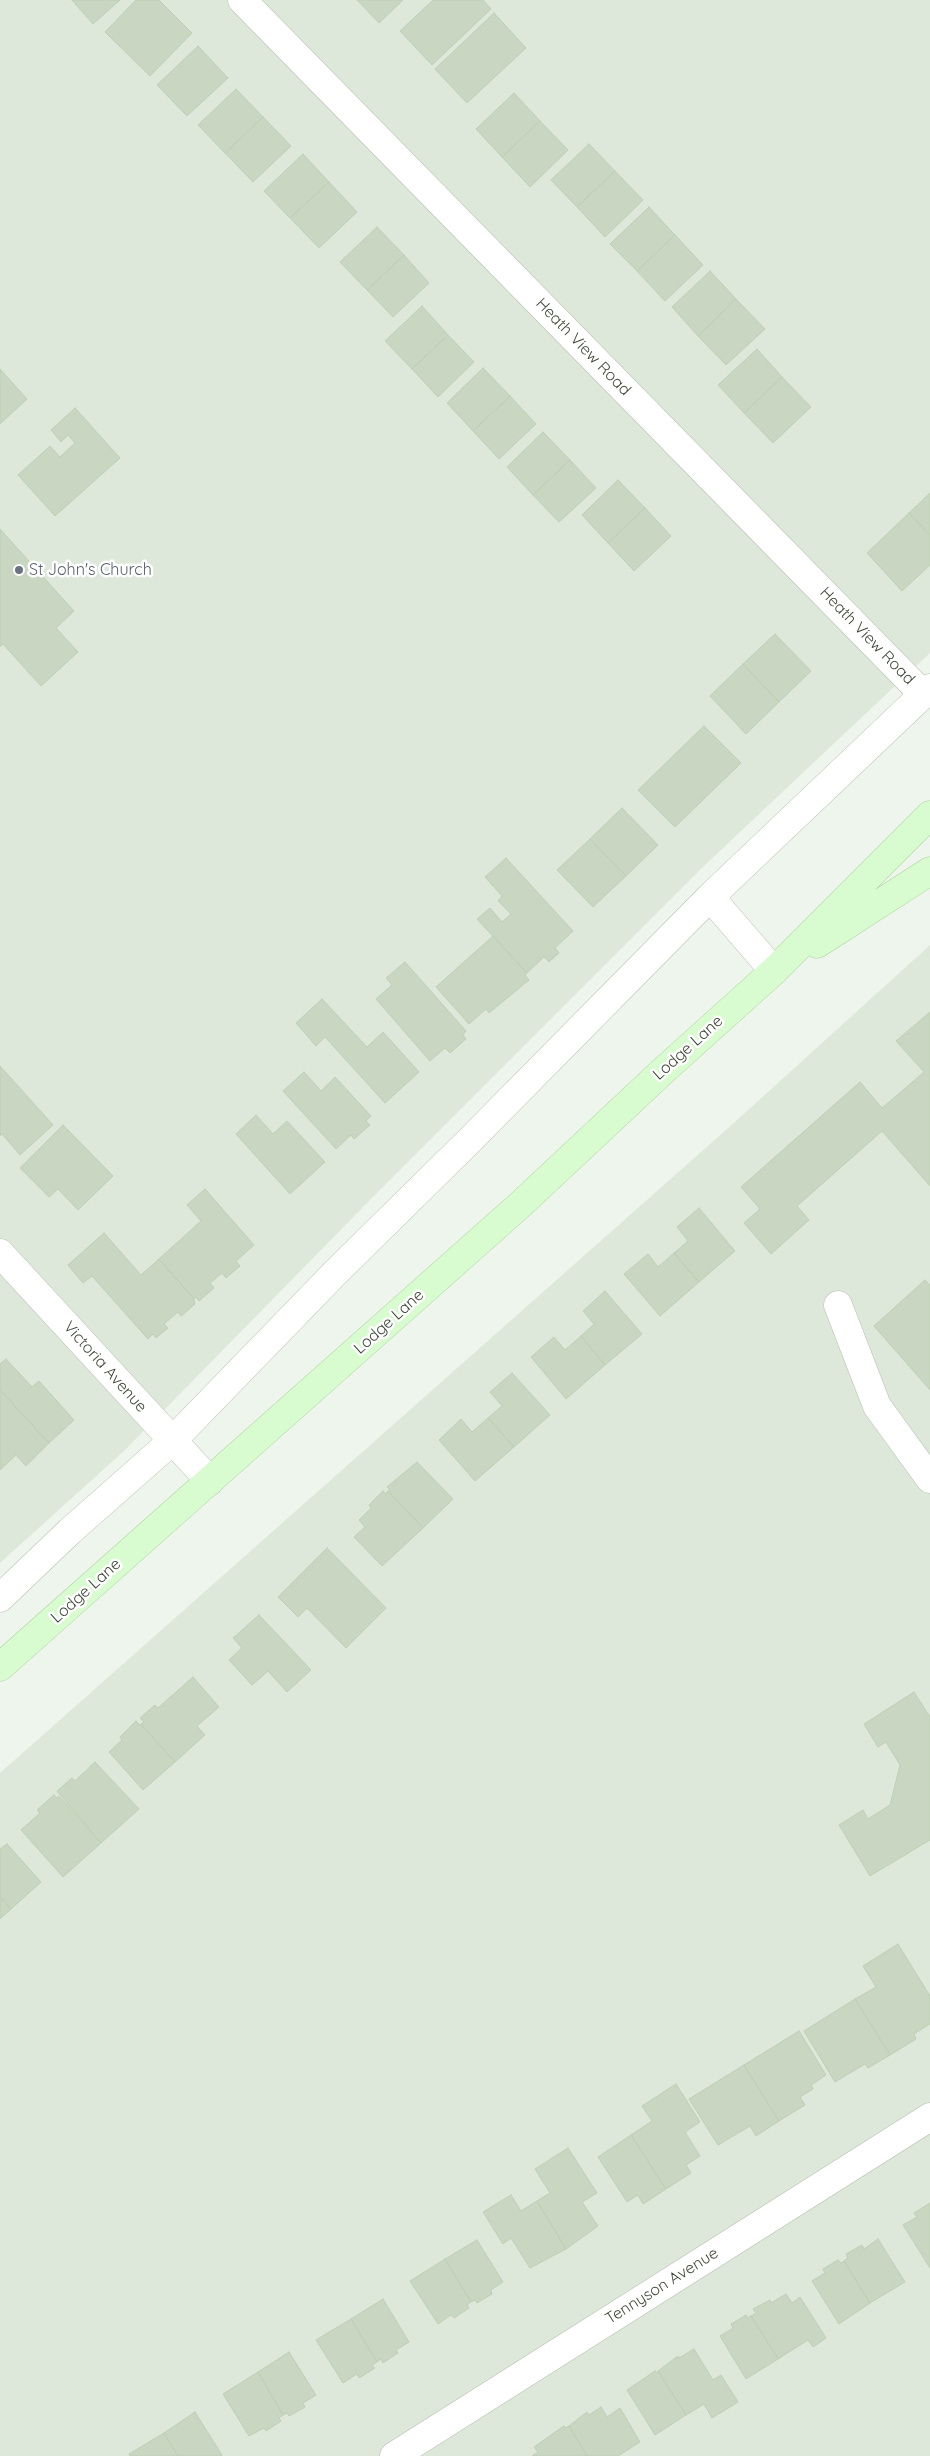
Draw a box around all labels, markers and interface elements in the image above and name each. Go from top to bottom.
street label: Heath View Road [531,294,635,400]
place label: St John's Church [29,560,152,580]
marker: St John's Church [13,564,25,576]
street label: Heath View Road [815,583,919,689]
street label: Lodge Lane [649,1012,727,1084]
street label: Lodge Lane [350,1286,428,1358]
street label: Victoria Avenue [59,1318,151,1416]
street label: Lodge Lane [47,1555,125,1627]
street label: Tennyson Avenue [602,2244,722,2328]

